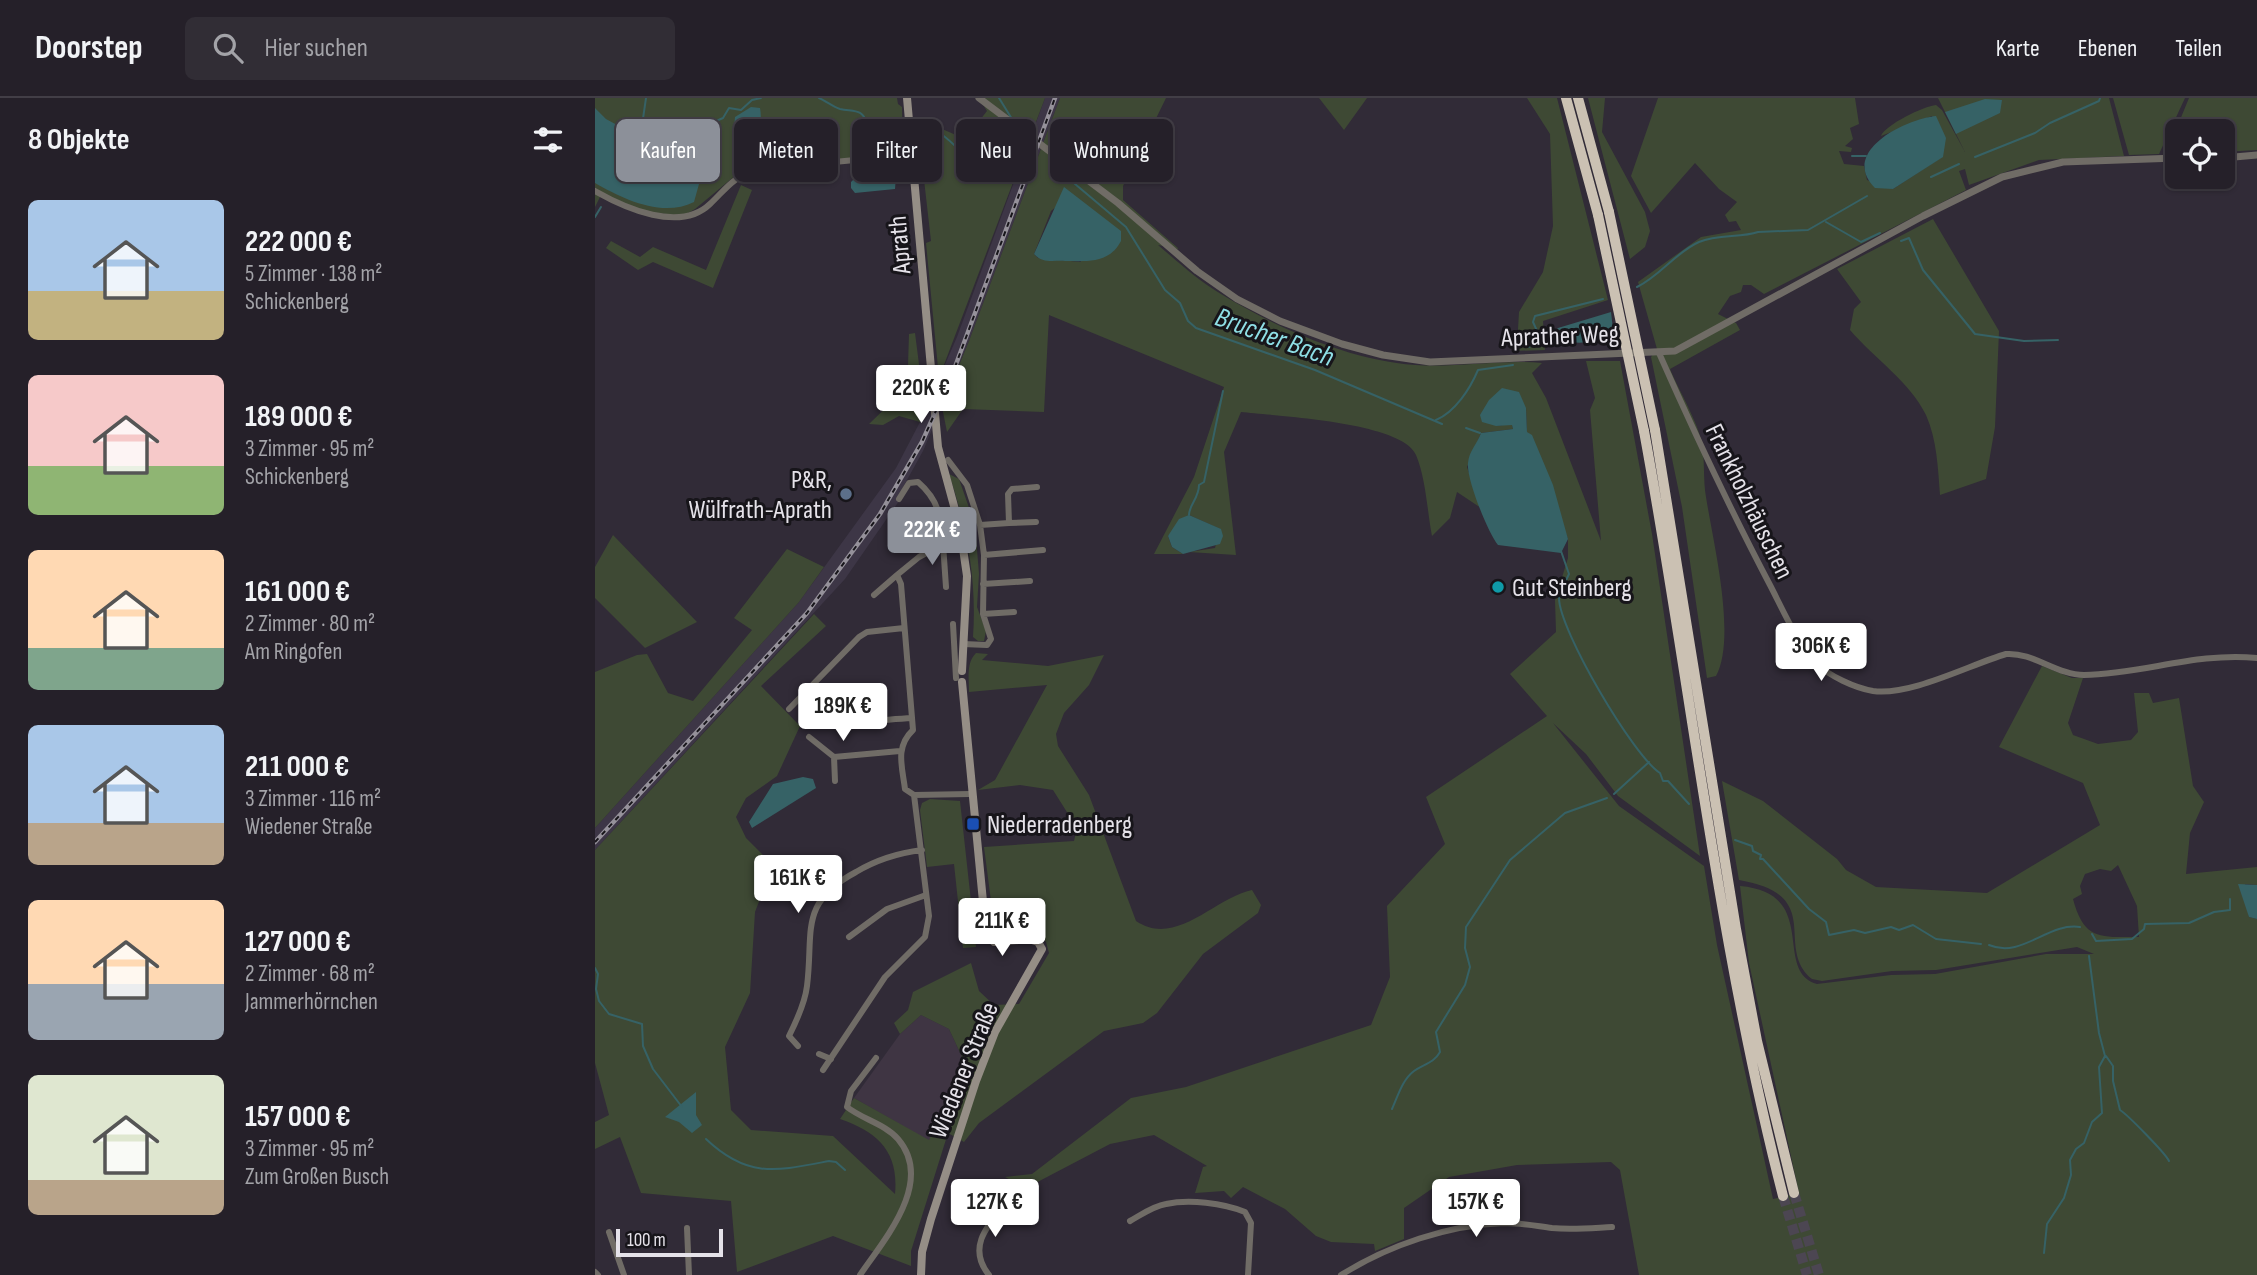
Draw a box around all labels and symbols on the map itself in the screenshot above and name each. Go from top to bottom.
street label: Aprath [883,214,919,276]
water label: Brucher Bach [1211,301,1338,374]
street label: Aprather Weg [1500,319,1619,354]
pin: 220K € [864,366,978,425]
street label: Frankholzhäuschen [1698,419,1800,584]
place label: P&R, Wülfrath-Aprath [688,465,832,526]
marker: P&R, Wülfrath-Aprath [838,486,854,502]
pin: 222K € [875,508,989,567]
place label: Gut Steinberg [1512,573,1632,604]
marker: Gut Steinberg [1490,579,1506,595]
pin: 306K € [1764,624,1878,683]
pin: 189K € [786,684,900,743]
place label: Niederradenberg [987,810,1132,841]
marker: Niederradenberg [965,816,981,832]
pin: 161K € [741,856,855,915]
pin: 211K € [945,898,1059,958]
street label: Wiedener Straße [923,998,1006,1143]
pin: 127K € [938,1180,1052,1239]
pin: 157K € [1419,1180,1533,1239]
scale bar [616,1226,723,1258]

